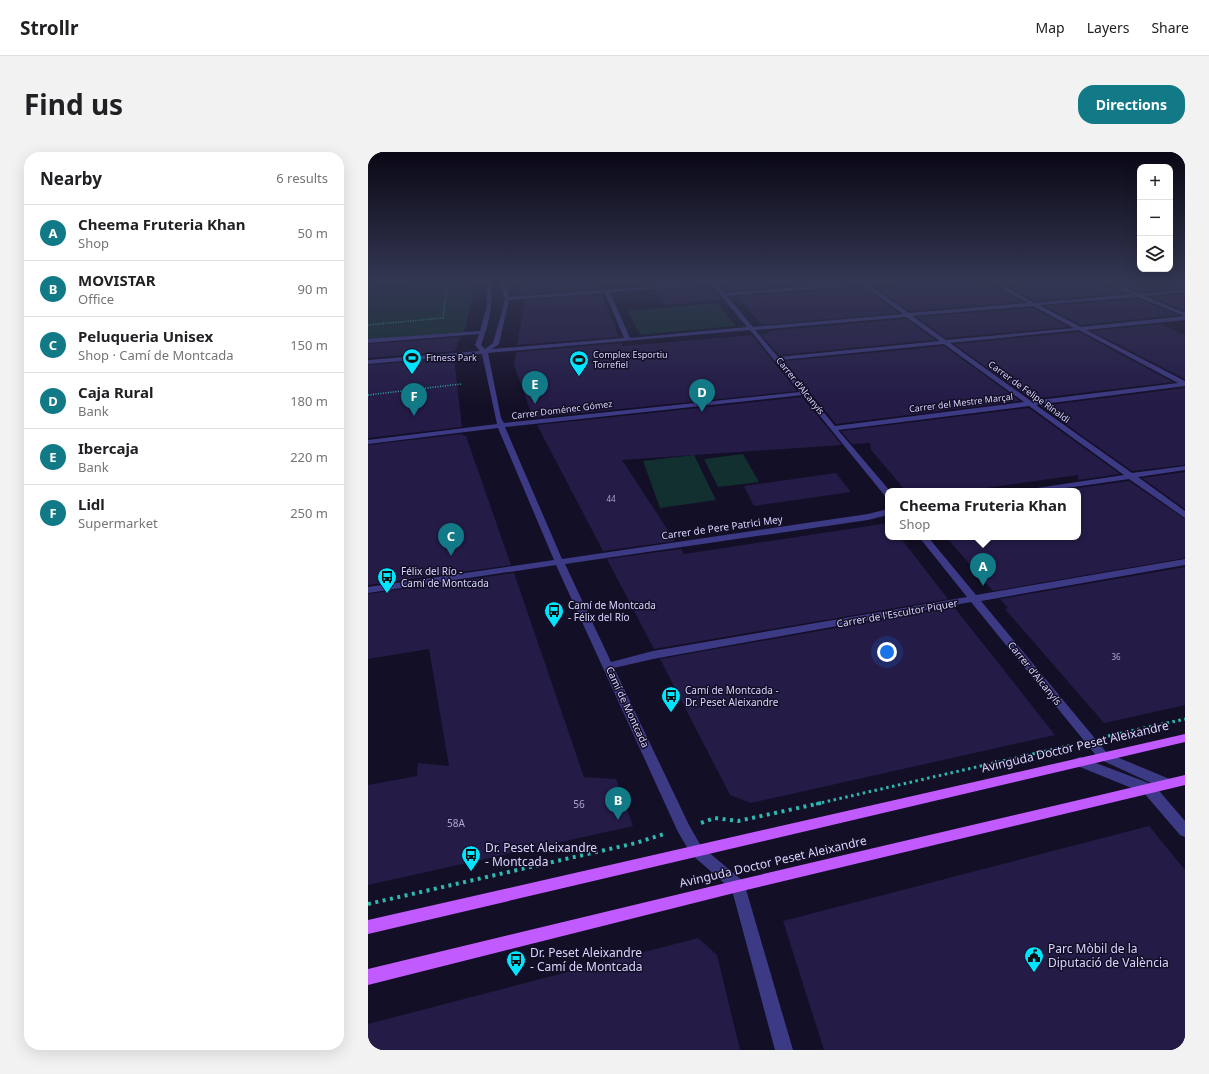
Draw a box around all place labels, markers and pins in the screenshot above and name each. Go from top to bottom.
sports icon: Fitness Park [401,347,423,375]
place label: Complex Esportiu Torrefiel [593,348,668,371]
sports icon: Complex Esportiu Torrefiel [568,349,590,377]
place label: Fitness Park [426,351,477,364]
pin: E [522,371,548,404]
pin: D [689,379,715,412]
pin: F [401,383,427,416]
pin: C [438,523,464,556]
pin: A [970,553,996,586]
place label: Félix del Río - Camí de Montcada [401,564,489,590]
bus stop icon: Félix del Río - Camí de Montcada [376,566,398,594]
place label: Camí de Montcada - Félix del Río [568,598,656,624]
bus stop icon: Camí de Montcada - Félix del Río [543,600,565,628]
place label: Camí de Montcada - Dr. Peset Aleixandre [685,683,779,709]
bus stop icon: Camí de Montcada - Dr. Peset Aleixandre [660,685,682,713]
pin: B [605,787,631,820]
place label: Dr. Peset Aleixandre - Montcada [485,839,597,870]
bus stop icon: Dr. Peset Aleixandre - Montcada [460,844,482,872]
place label: Parc Mòbil de la Diputació de València [1048,940,1169,971]
place label: Dr. Peset Aleixandre - Camí de Montcada [530,944,643,975]
public building icon: Parc Mòbil de la Diputació de València [1023,945,1045,973]
bus stop icon: Dr. Peset Aleixandre - Camí de Montcada [505,949,527,977]

